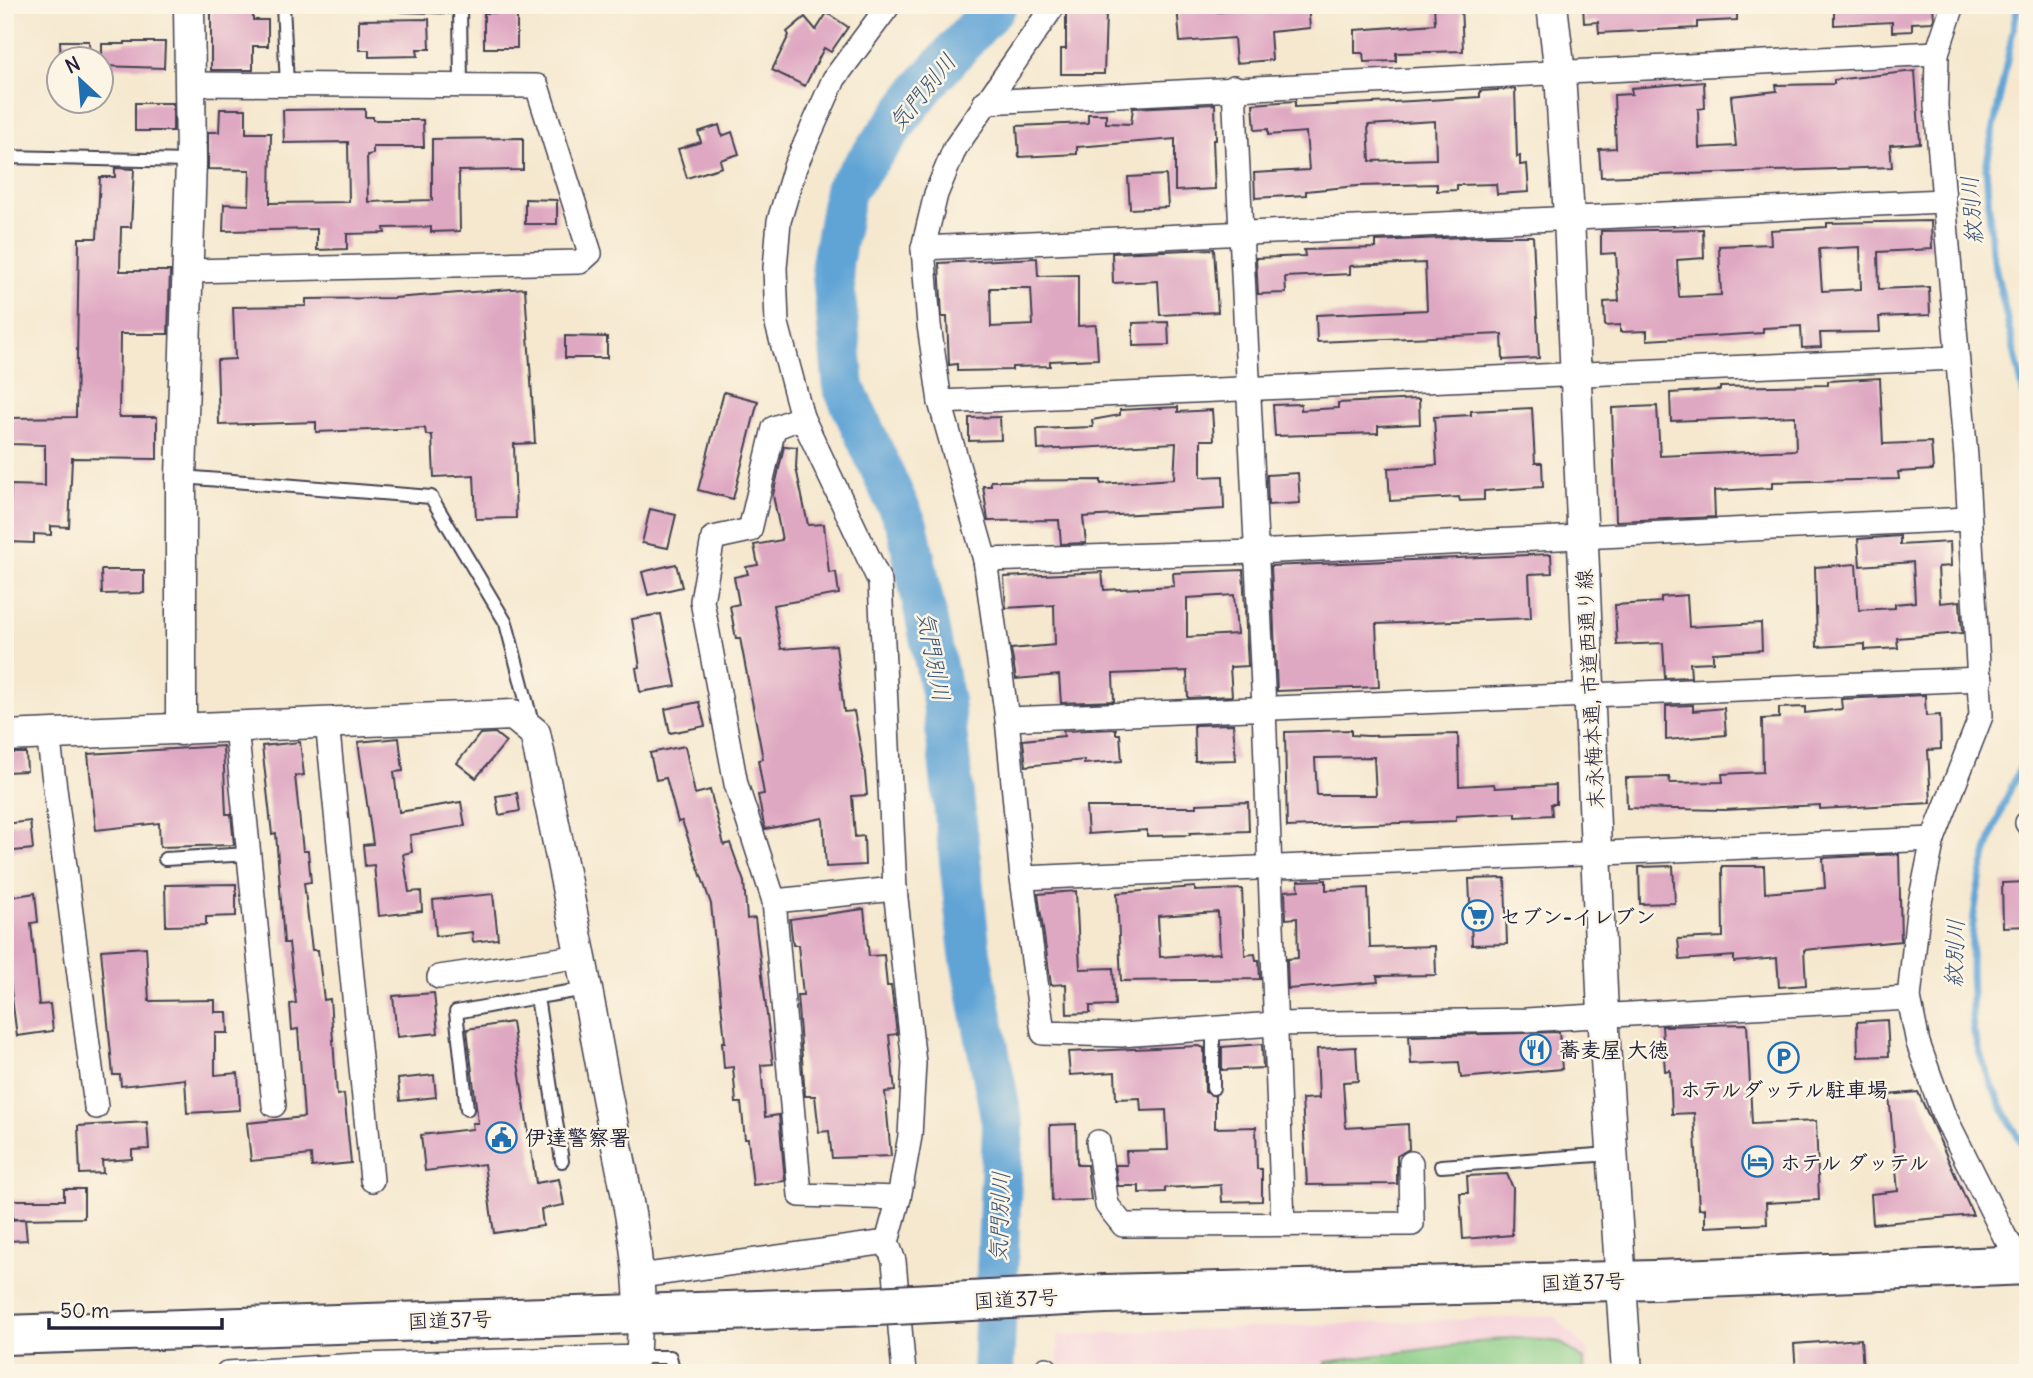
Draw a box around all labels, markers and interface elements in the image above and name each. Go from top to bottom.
north arrow [46,46,116,116]
water label: 気門別川 [882,47,962,137]
text: N [61,51,84,78]
water label: 紋別川 [1954,175,1988,245]
street label: 末永梅本通, 市道西通り線 [1570,568,1610,810]
water label: 気門別川 [911,608,957,704]
supermarket icon: セブン-イレブン [1460,899,1494,933]
place label: セブン-イレブン [1500,903,1656,930]
water label: 紋別川 [1938,918,1970,988]
restaurant icon: 蕎麦屋 大徳 [1519,1032,1553,1066]
place label: 蕎麦屋 大徳 [1559,1036,1669,1063]
parking icon: ホテルダッテル駐車場 [1767,1040,1801,1074]
place label: ホテルダッテル駐車場 [1680,1076,1888,1103]
public building icon: 伊達警察署 [485,1120,519,1154]
place label: 伊達警察署 [525,1124,630,1151]
hotel icon: ホテル ダッテル [1740,1145,1774,1179]
place label: ホテル ダッテル [1780,1149,1929,1176]
water label: 気門別川 [983,1171,1015,1263]
street label: 国道37号 [1540,1267,1626,1297]
street label: 国道37号 [973,1283,1059,1315]
scale bar [49,1287,222,1331]
text: 50 m [60,1297,109,1324]
street label: 国道37号 [407,1305,493,1335]

